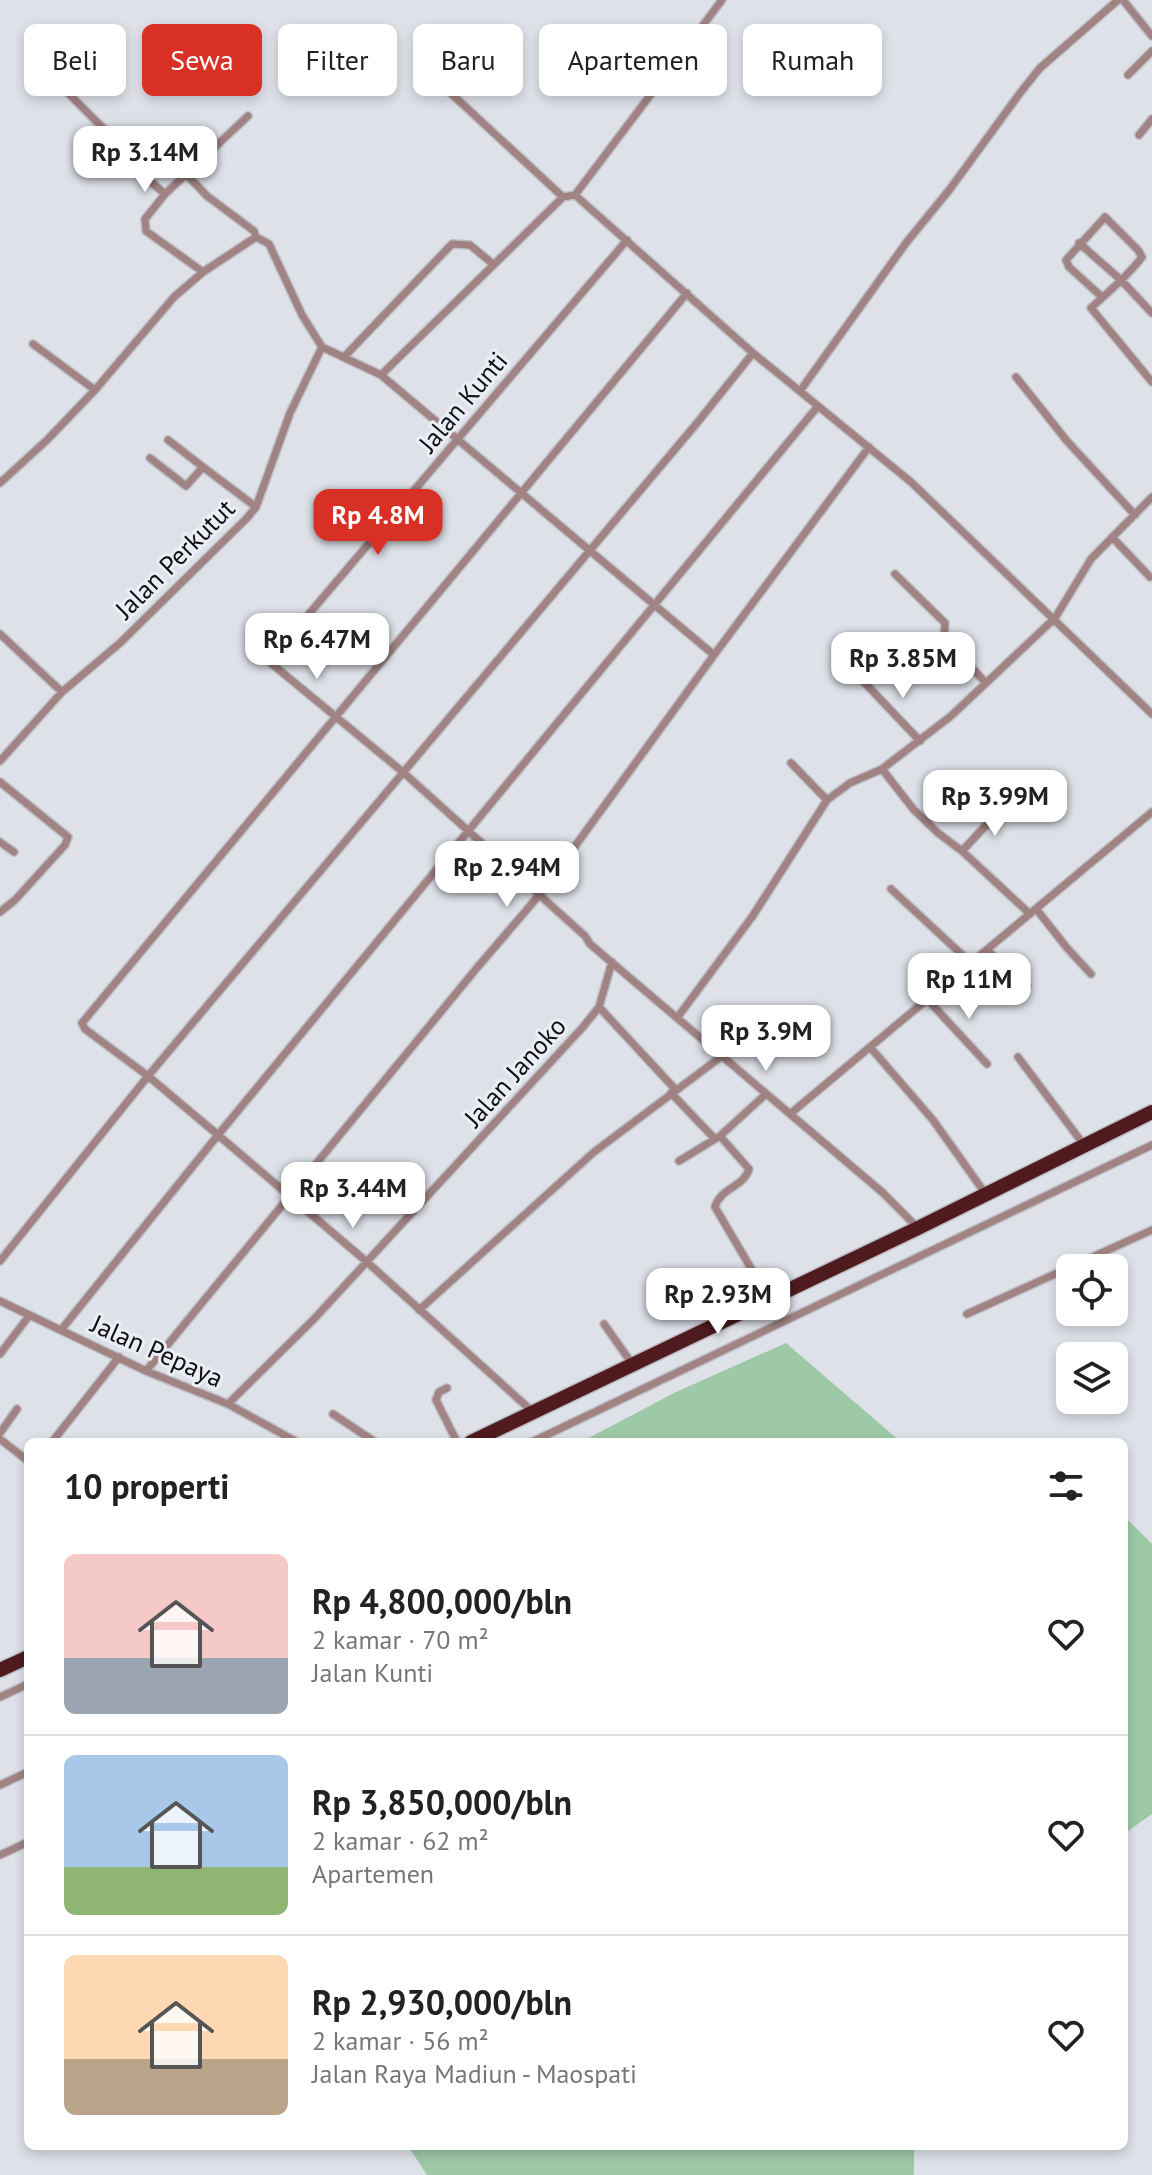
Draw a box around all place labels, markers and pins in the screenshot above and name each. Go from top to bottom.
pin: Rp 3.14M [62,126,228,194]
pin: Rp 4.8M [304,489,452,557]
pin: Rp 6.47M [234,613,400,681]
pin: Rp 3.85M [820,632,986,700]
pin: Rp 3.99M [912,770,1078,838]
pin: Rp 2.94M [424,841,590,909]
pin: Rp 11M [904,953,1034,1021]
pin: Rp 3.9M [692,1005,840,1073]
pin: Rp 3.44M [270,1162,436,1230]
pin: Rp 2.93M [635,1268,801,1336]

